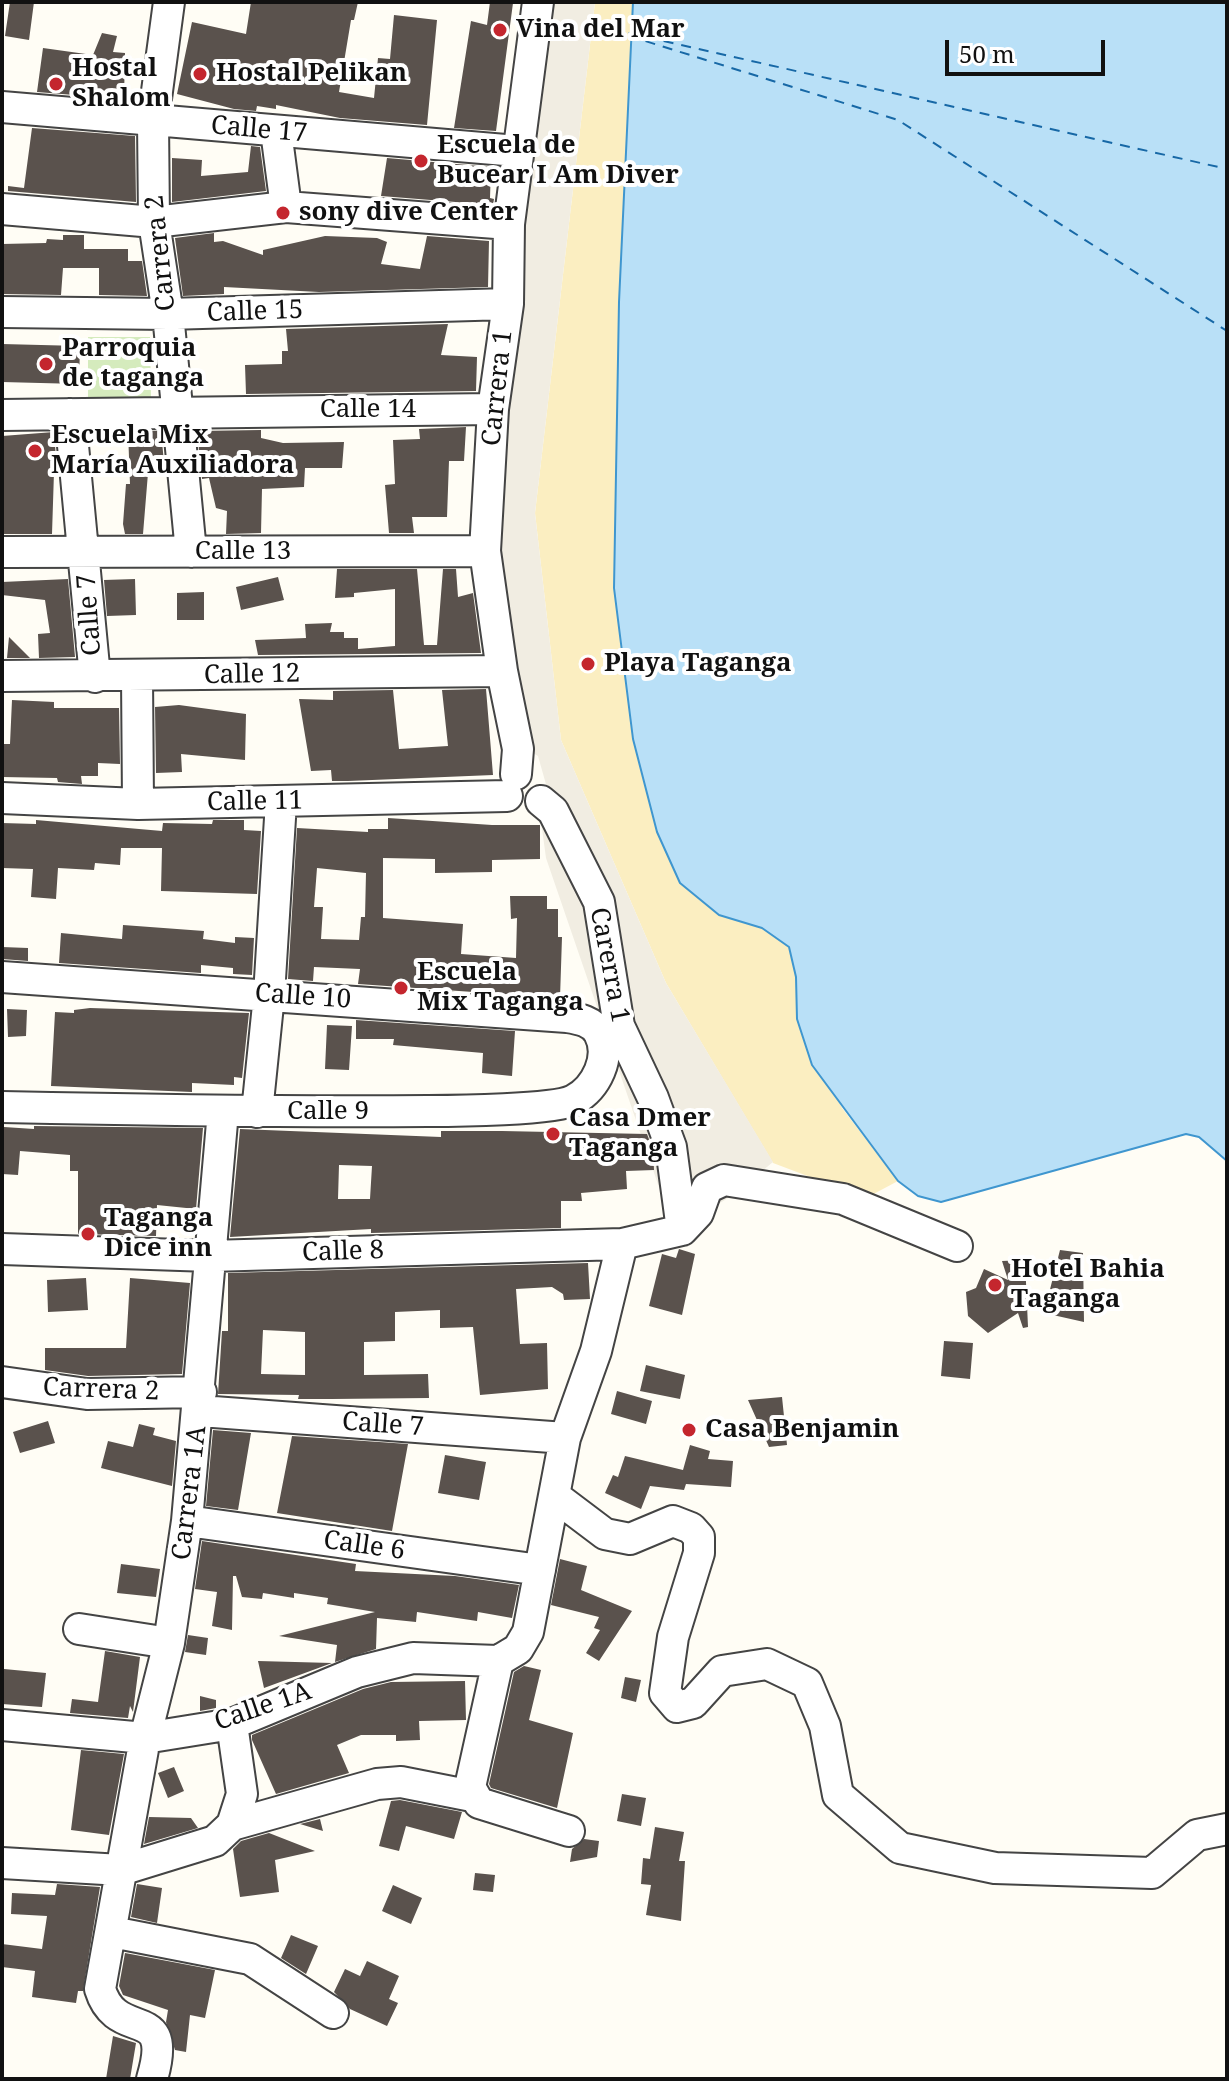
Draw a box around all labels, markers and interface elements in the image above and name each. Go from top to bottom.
place label: Vina del Mar [516,14,685,46]
marker: Vina del Mar [491,21,509,39]
scale bar [949,24,1109,74]
text: 50 m [959,37,1015,70]
place label: Hostal Shalom [72,53,171,114]
place label: Hostal Pelikan [216,58,407,90]
marker: Hostal Pelikan [191,65,209,83]
marker: Hostal Shalom [47,75,65,93]
street label: Calle 17 [210,110,308,150]
place label: Escuela de Bucear I Am Diver [437,130,679,192]
marker: Escuela de Bucear I Am Diver [412,152,430,170]
street label: Carrera 2 [139,193,183,313]
place label: sony dive Center [299,197,518,229]
marker: sony dive Center [274,204,292,222]
street label: Calle 15 [206,295,304,329]
street label: Carrera 1 [476,328,520,448]
place label: Parroquia de taganga [62,333,204,394]
marker: Parroquia de taganga [37,355,55,373]
street label: Calle 14 [320,394,416,426]
place label: Escuela Mix María Auxiliadora [51,420,294,482]
marker: Escuela Mix María Auxiliadora [26,442,44,460]
street label: Calle 13 [195,536,291,568]
street label: Calle 7 [72,573,108,657]
place label: Playa Taganga [604,648,792,680]
marker: Playa Taganga [579,655,597,673]
street label: Calle 12 [204,659,300,691]
street label: Calle 11 [207,786,303,818]
street label: Carerra 1 [583,905,635,1025]
place label: Escuela Mix Taganga [417,957,584,1018]
street label: Calle 10 [254,978,352,1016]
marker: Escuela Mix Taganga [392,979,410,997]
street label: Calle 9 [287,1096,369,1128]
place label: Casa Dmer Taganga [569,1103,711,1164]
marker: Casa Dmer Taganga [544,1125,562,1143]
place label: Taganga Dice inn [104,1203,213,1264]
marker: Taganga Dice inn [79,1225,97,1243]
street label: Calle 8 [302,1235,384,1269]
place label: Hotel Bahia Taganga [1011,1254,1165,1316]
marker: Hotel Bahia Taganga [986,1276,1004,1294]
street label: Carrera 2 [42,1372,160,1408]
street label: Calle 7 [341,1407,425,1443]
place label: Casa Benjamin [705,1414,899,1446]
marker: Casa Benjamin [680,1421,698,1439]
street label: Carrera 1A [166,1424,214,1562]
street label: Calle 6 [321,1525,407,1567]
street label: Calle 1A [211,1676,315,1738]

